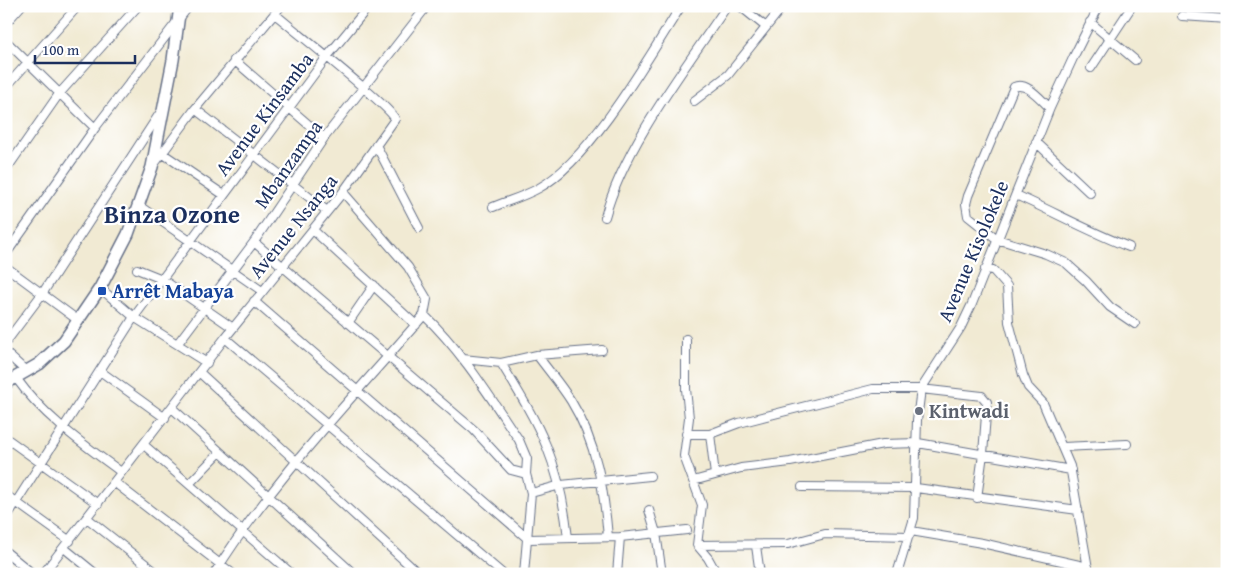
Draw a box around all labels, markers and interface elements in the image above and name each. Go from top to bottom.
scale bar [35,32,135,64]
text: 100 m [42,39,80,60]
street label: Avenue Kinsamba [207,45,320,182]
street label: Mbanzampa [246,113,329,214]
street label: Avenue Nsanga [241,167,344,284]
street label: Avenue Kisolokele [930,175,1015,326]
district label: Binza Ozone [104,196,240,232]
place label: Arrêt Mabaya [112,276,235,305]
marker: Arrêt Mabaya [96,285,108,297]
place label: Kintwadi [929,396,1009,425]
marker: Kintwadi [913,405,925,417]

